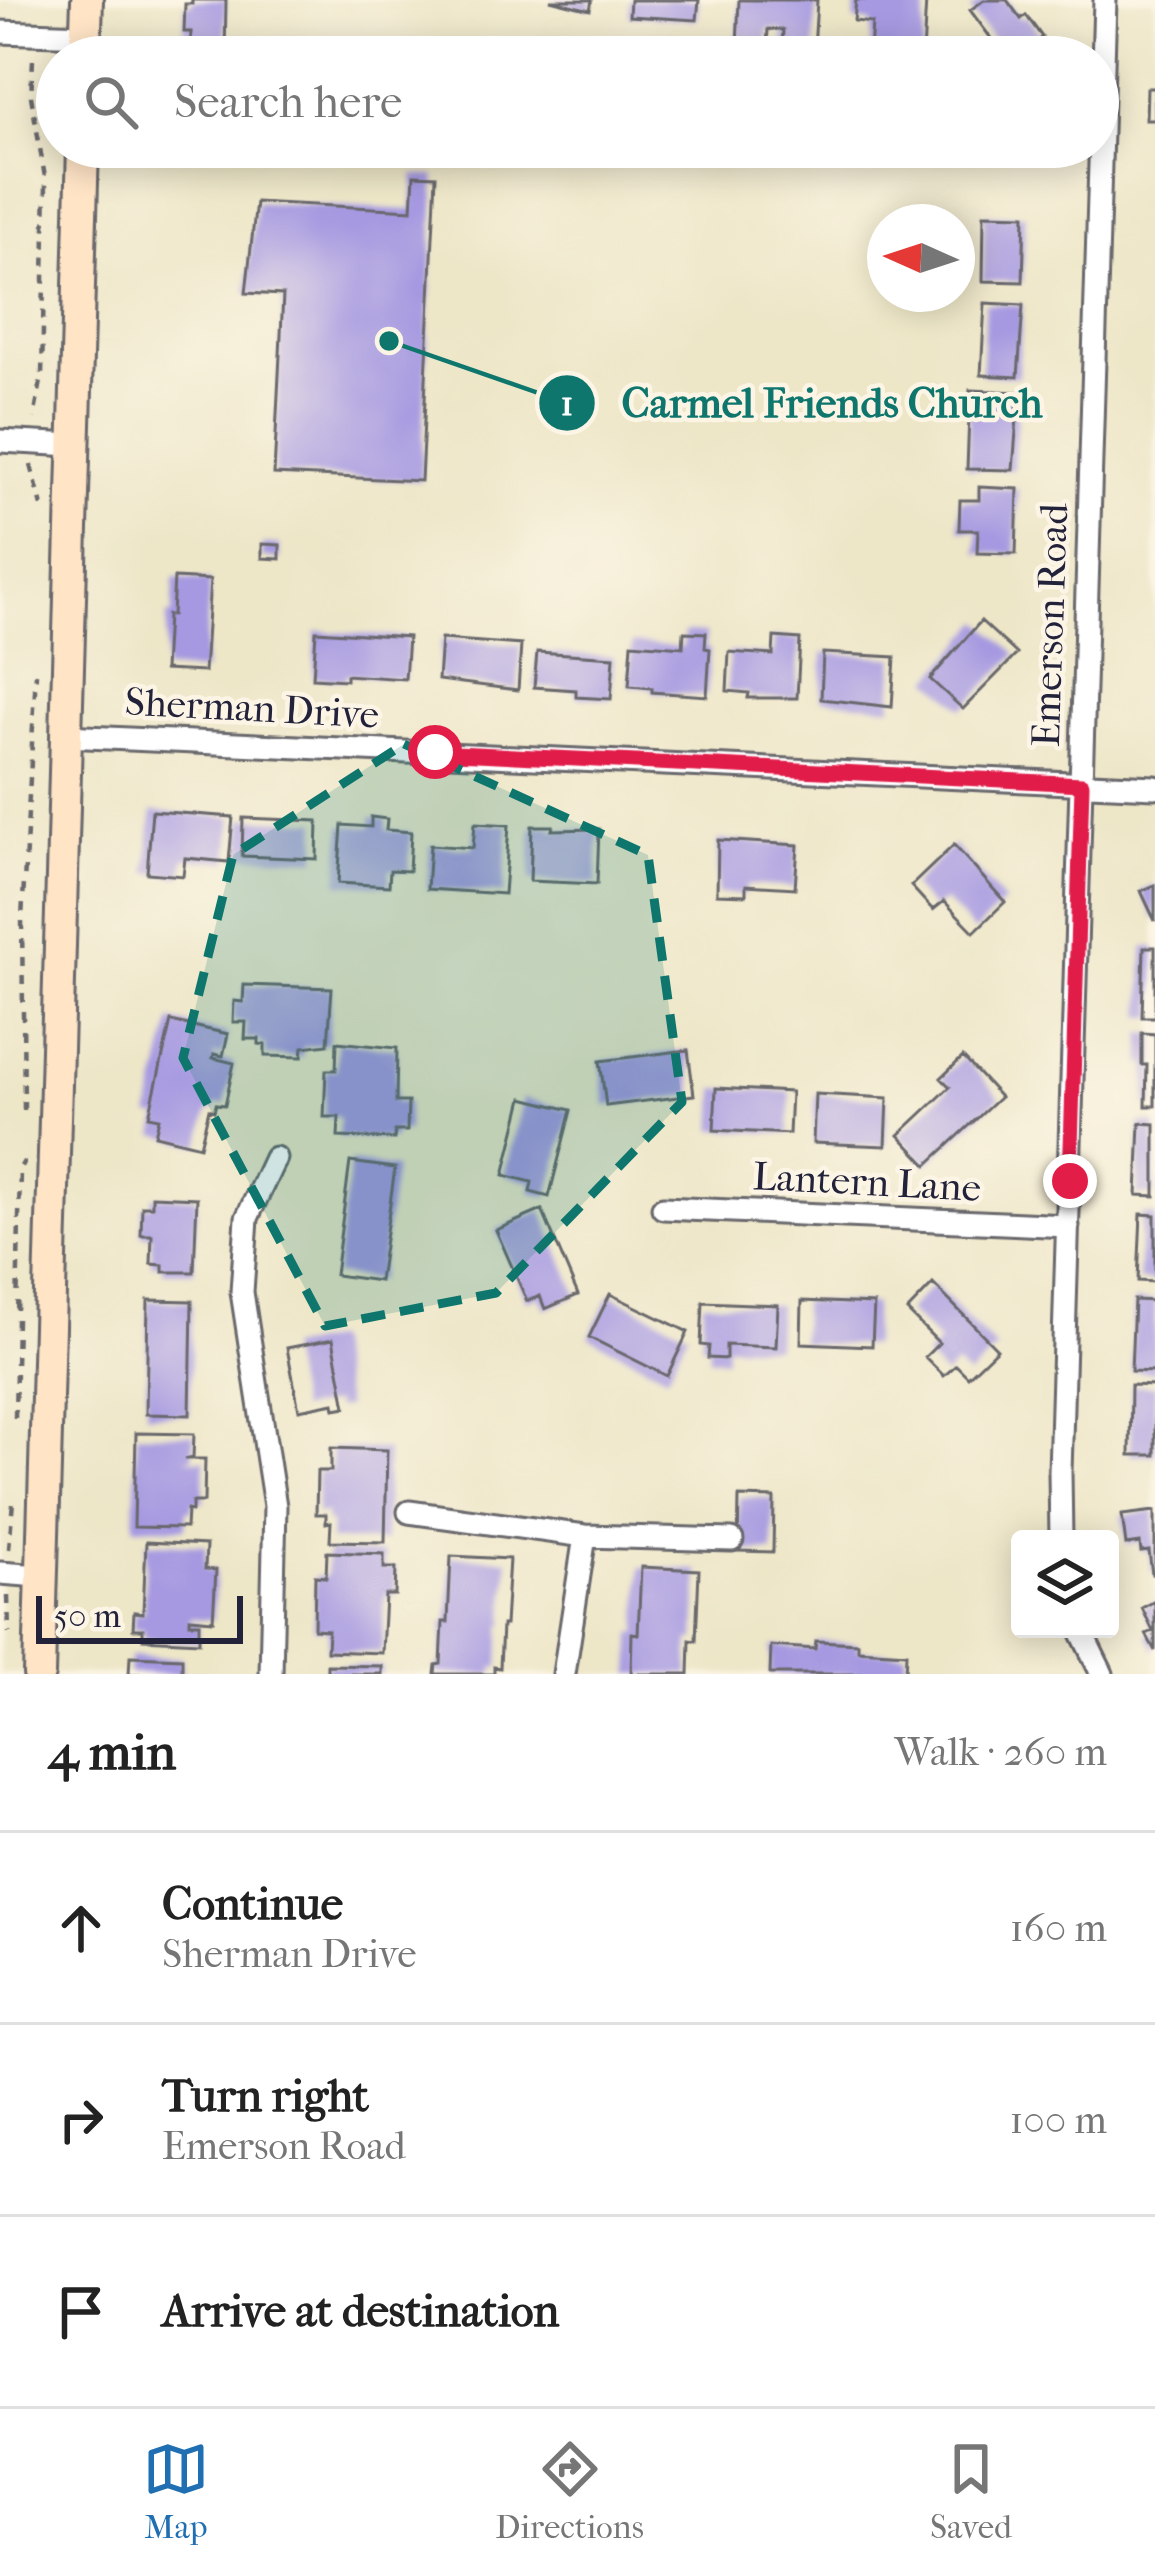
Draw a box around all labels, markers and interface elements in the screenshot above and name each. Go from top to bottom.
search box [36,36,1119,168]
icon: search [78,69,144,135]
text: Search here [174,76,402,129]
north arrow [867,204,975,312]
callout: Carmel Friends Church [537,364,1066,442]
text: Carmel Friends Church [621,379,1043,428]
text: 1 [561,382,573,424]
street label: Emerson Road [1023,502,1077,748]
street label: Sherman Drive [124,678,380,738]
route start [408,725,462,779]
street label: Lantern Lane [752,1153,982,1211]
route end [1043,1154,1097,1208]
map controls [1011,1530,1119,1638]
button: layers [1011,1530,1119,1638]
scale bar [36,1590,243,1643]
text: 50 m [54,1597,121,1636]
text: 4 min [48,1722,176,1782]
text: Walk · 260 m [894,1729,1107,1775]
text: Continue [162,1878,343,1931]
icon: ahead [48,1895,114,1961]
text: 160 m [1010,1905,1107,1951]
text: Sherman Drive [162,1931,416,1977]
text: Turn right [162,2070,369,2123]
icon: right [48,2087,114,2153]
text: 100 m [1009,2097,1107,2143]
text: Emerson Road [162,2123,406,2169]
icon: arrive [48,2279,114,2345]
text: Arrive at destination [162,2285,559,2338]
tab: Map [143,2436,209,2547]
tab: Directions [495,2436,644,2547]
tab: Saved [930,2436,1012,2547]

